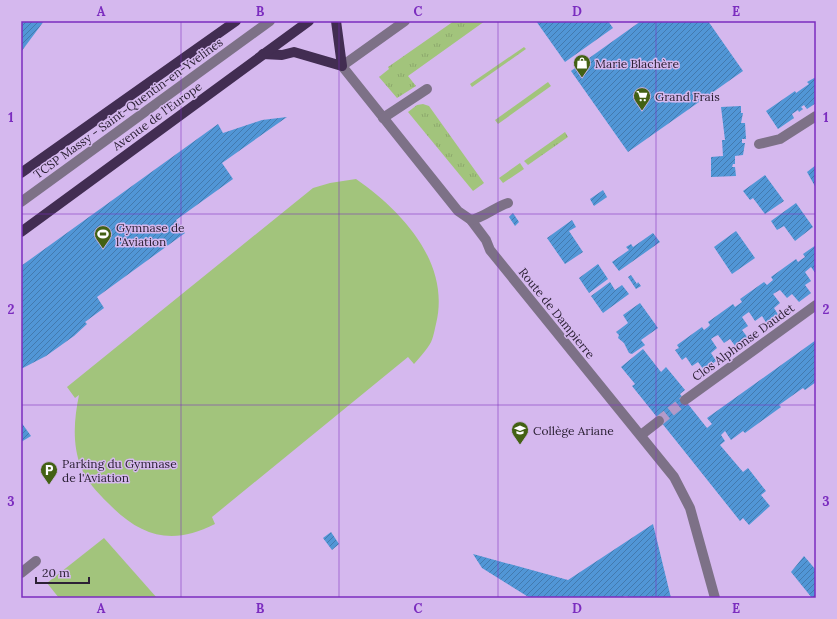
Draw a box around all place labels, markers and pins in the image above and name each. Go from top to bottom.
shop icon: Marie Blachère [572,53,592,78]
place label: Marie Blachère [595,56,679,71]
supermarket icon: Grand Frais [632,86,652,111]
place label: Grand Frais [655,89,720,104]
place label: Gymnase de l'Aviation [116,220,185,249]
sports icon: Gymnase de l'Aviation [93,224,113,249]
school or university icon: Collège Ariane [510,420,530,445]
place label: Collège Ariane [533,423,614,438]
place label: Parking du Gymnase de l'Aviation [62,456,177,485]
parking icon: Parking du Gymnase de l'Aviation [39,460,59,485]

